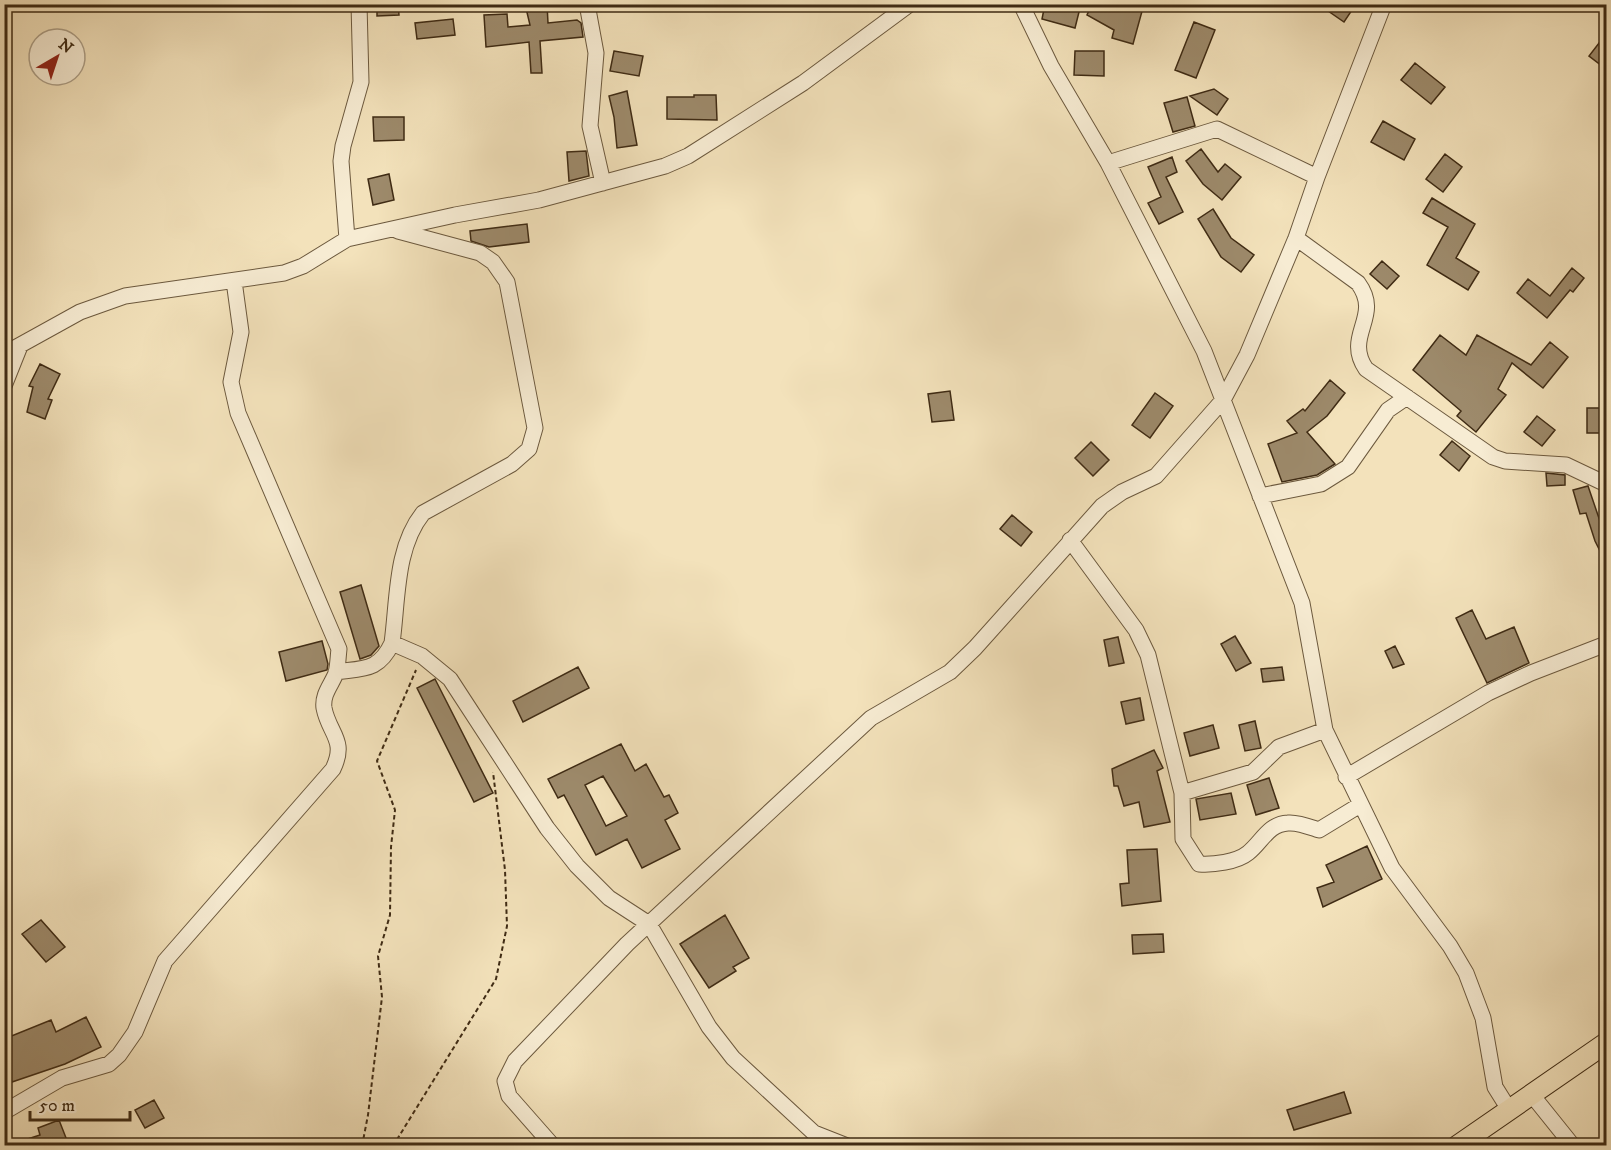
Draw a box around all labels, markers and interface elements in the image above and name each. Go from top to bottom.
north arrow [27,27,87,87]
text: N [54,34,77,58]
scale bar [30,1084,130,1122]
text: 50 m [39,1095,75,1117]

